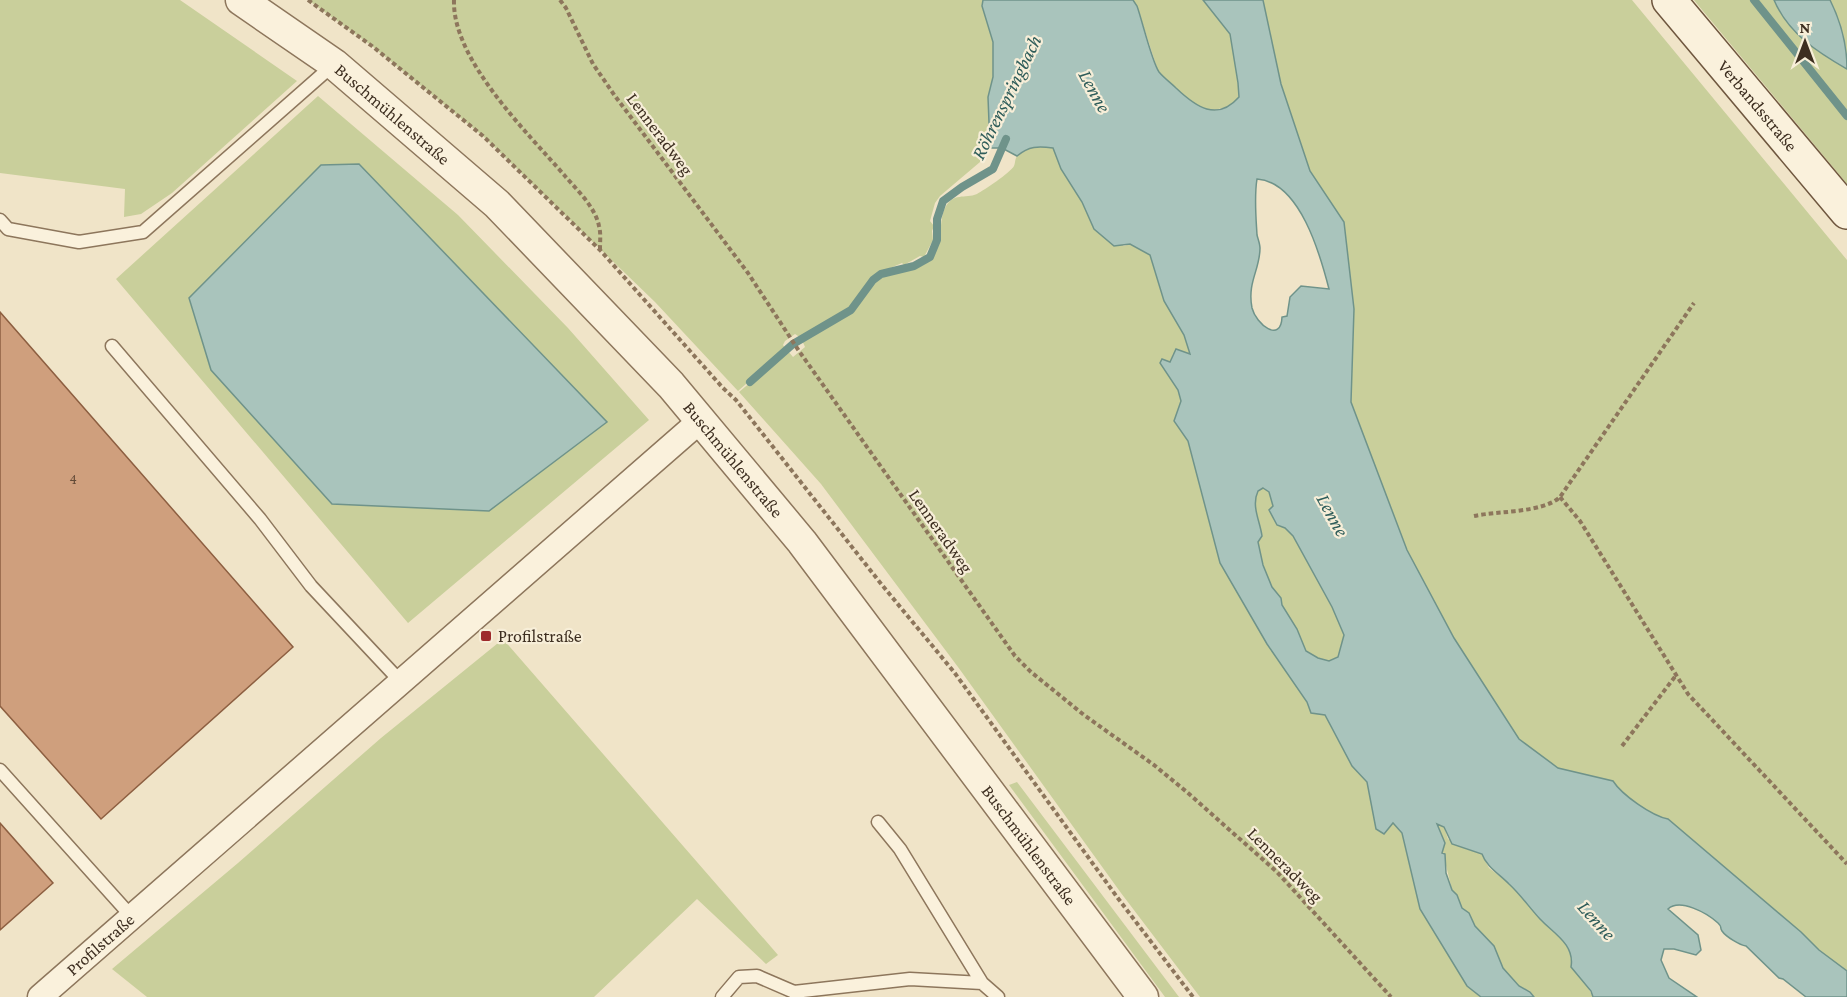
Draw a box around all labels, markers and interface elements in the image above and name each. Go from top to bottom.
north arrow [1775,12,1835,72]
text: N [1800,19,1811,36]
water label: Röhrenspringbach [966,31,1046,163]
street label: Verbandsstraße [1714,56,1802,155]
street label: Buschmühlenstraße [331,59,454,169]
water label: Lenne [1074,66,1116,117]
street label: Lenneradweg [623,89,698,179]
street label: Buschmühlenstraße [679,398,787,522]
house number: 4 [69,471,77,487]
street label: Lenneradweg [905,485,977,577]
water label: Lenne [1312,490,1354,541]
place label: Profilstraße [498,626,582,646]
marker: Profilstraße [479,629,493,643]
street label: Buschmühlenstraße [978,781,1081,909]
street label: Lenneradweg [1243,823,1327,907]
water label: Lenne [1574,896,1621,945]
street label: Profilstraße [62,909,138,979]

